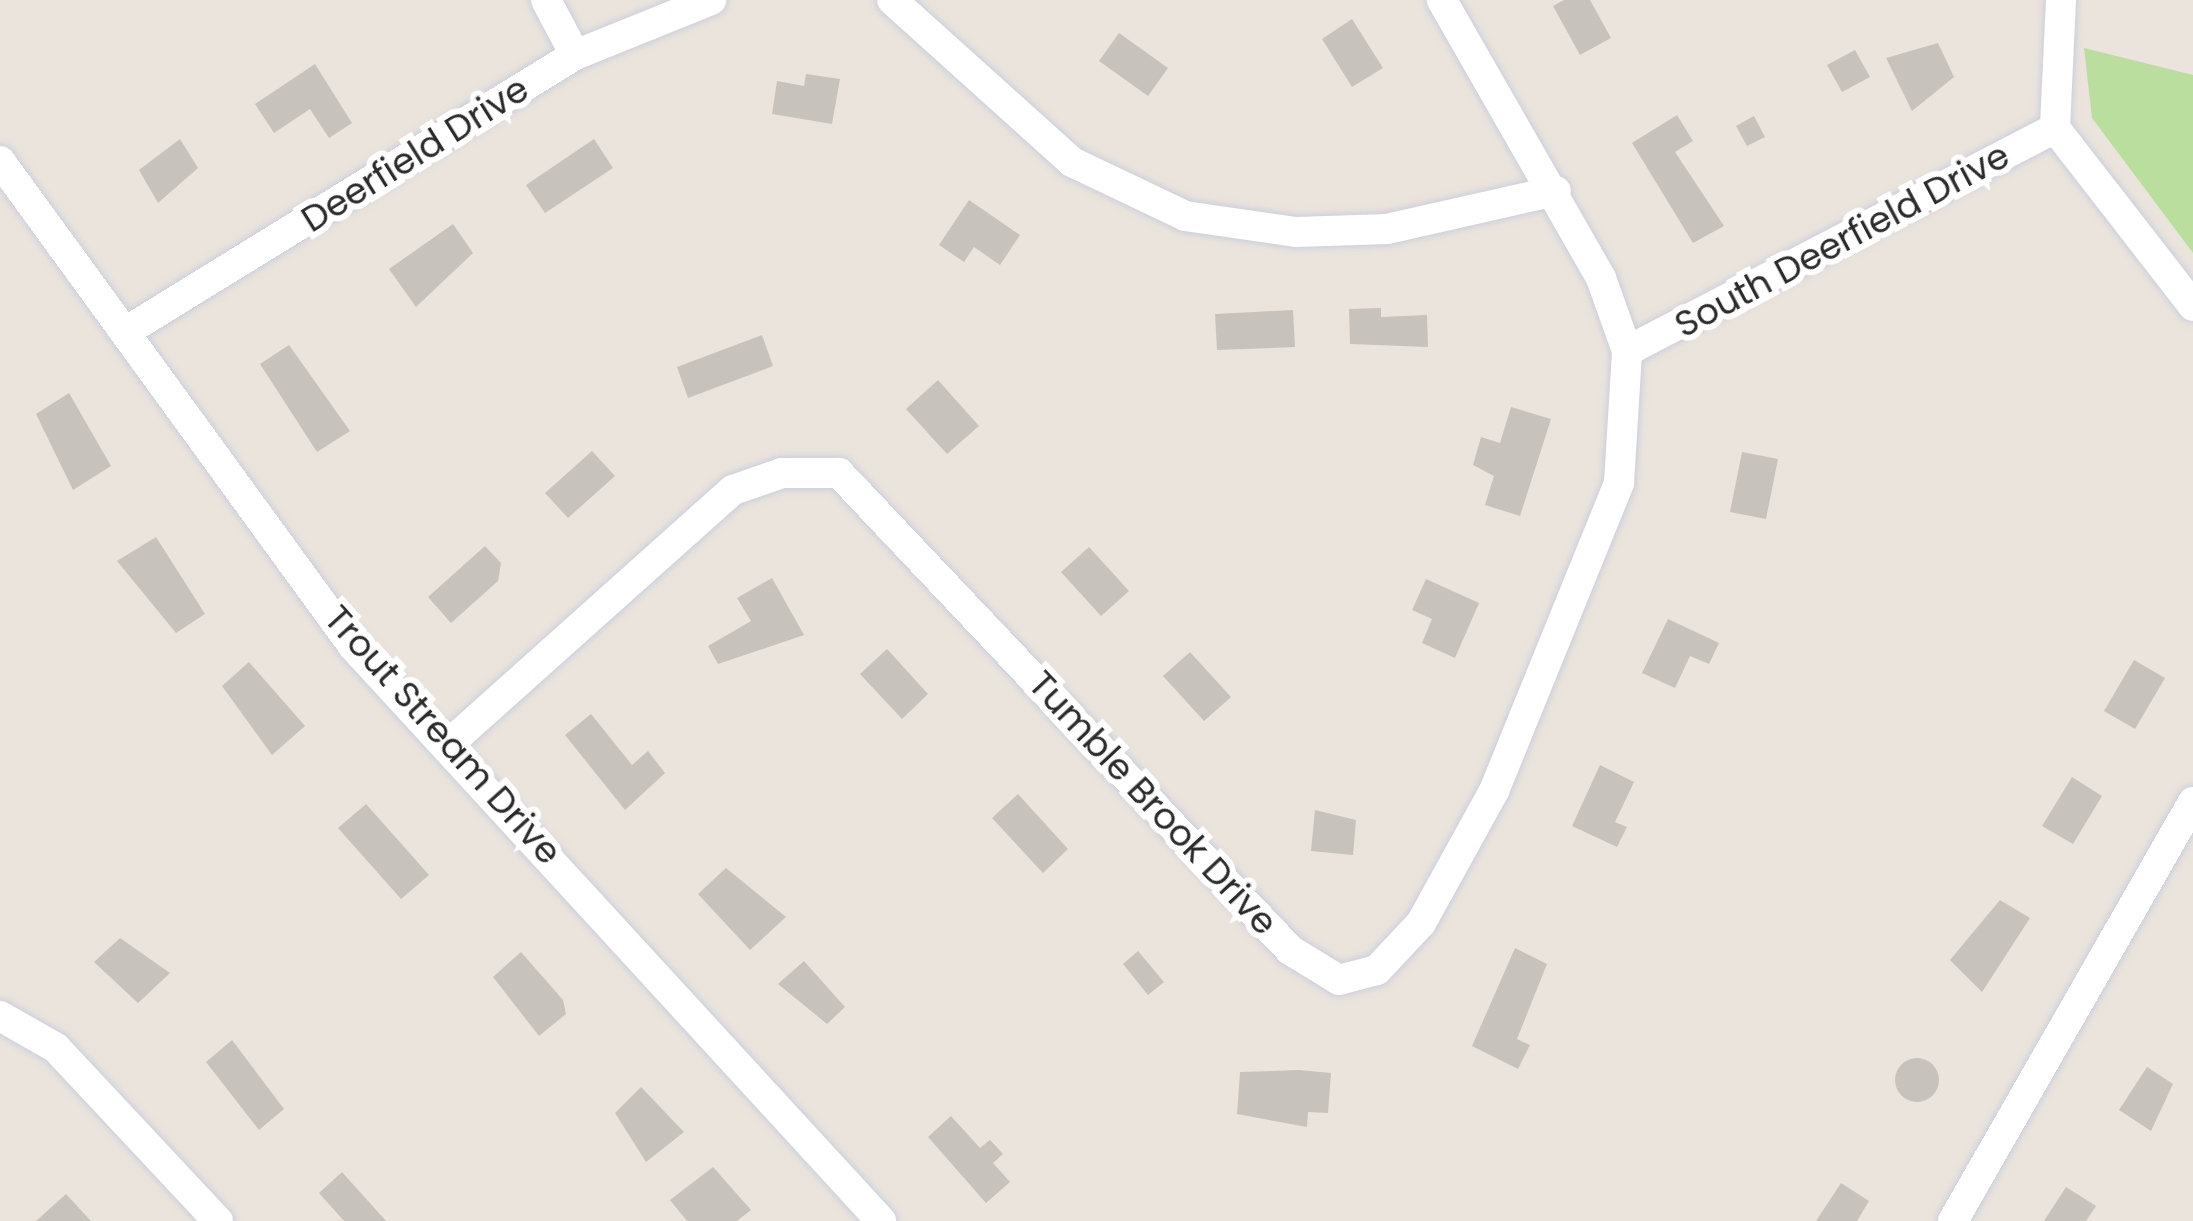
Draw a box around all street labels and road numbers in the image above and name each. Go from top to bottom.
street label: Deerfield Drive [293,67,537,241]
street label: South Deerfield Drive [1667,133,2017,347]
street label: Trout Stream Drive [316,597,570,873]
street label: Tumble Brook Drive [1020,662,1286,944]

